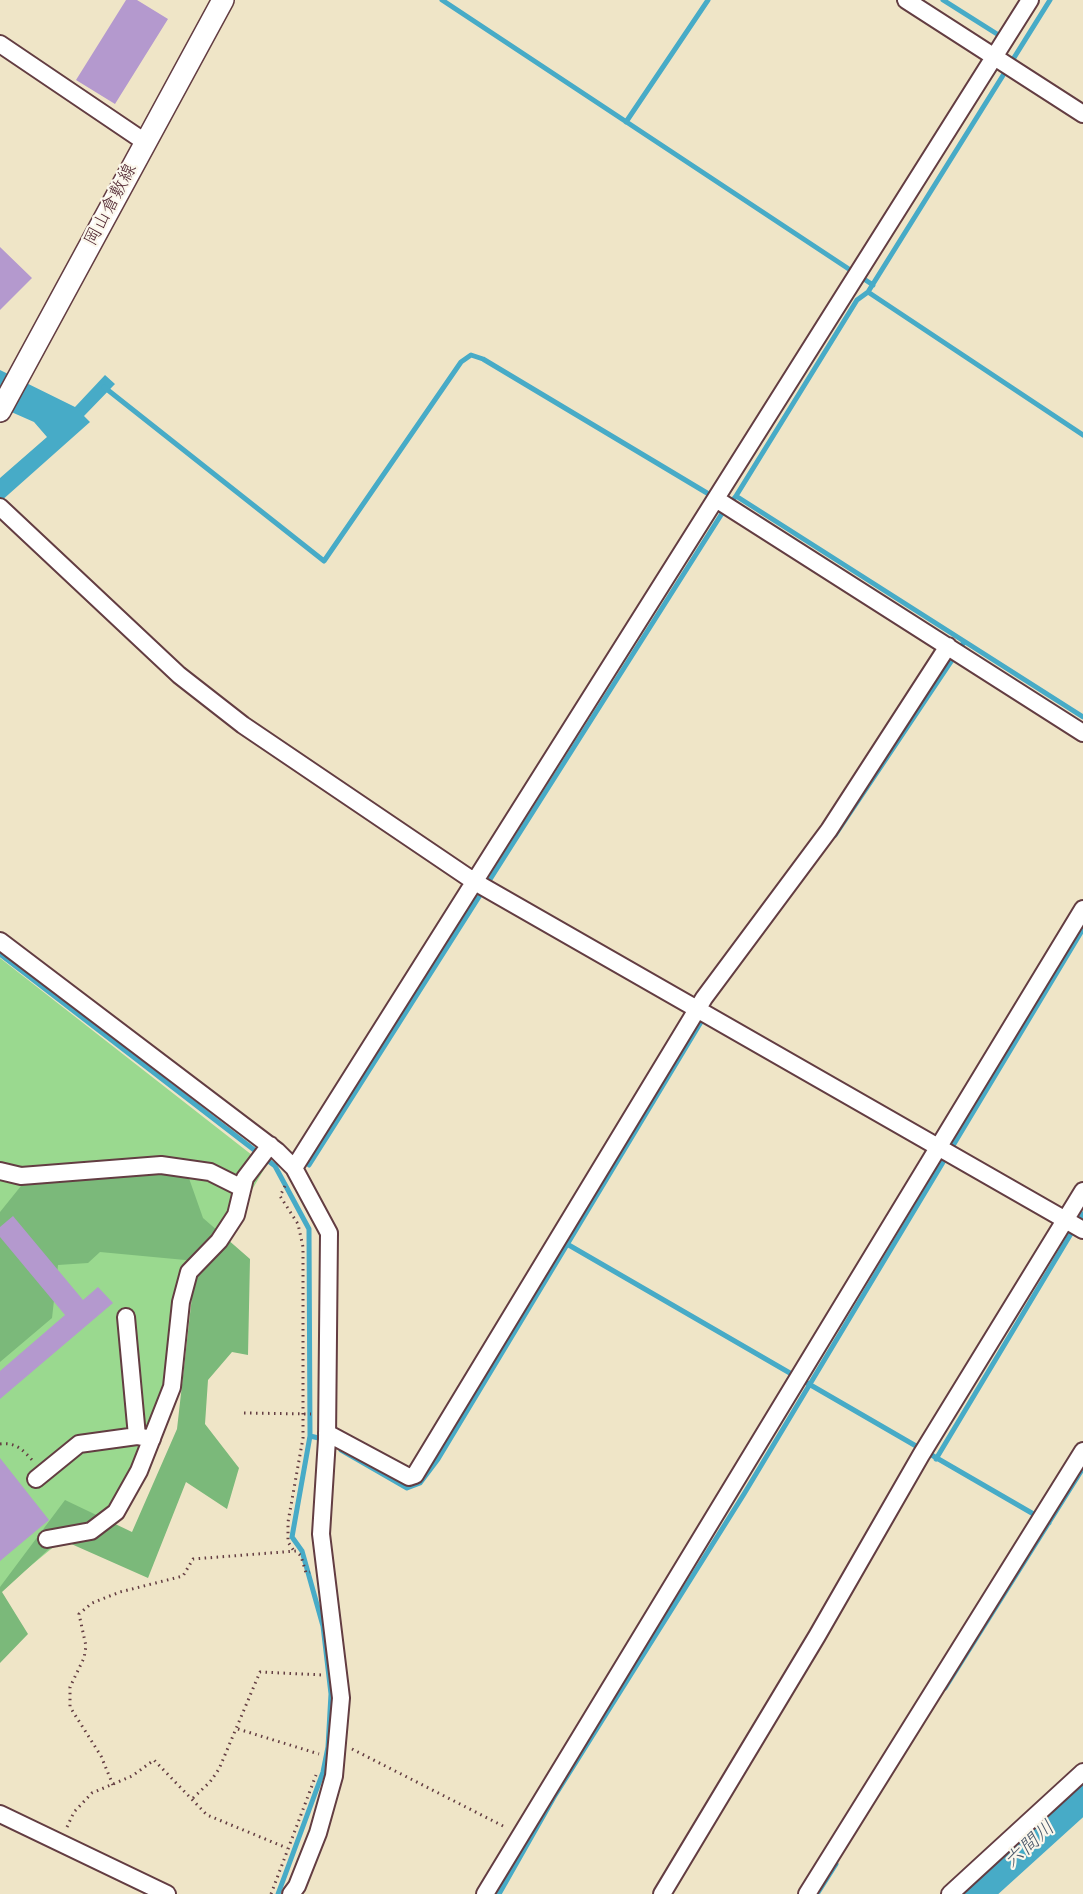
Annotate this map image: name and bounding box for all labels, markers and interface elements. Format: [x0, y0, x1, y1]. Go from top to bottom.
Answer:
street label: 岡山倉敷線 [80, 160, 142, 250]
water label: 六間川 [1000, 1816, 1060, 1874]

